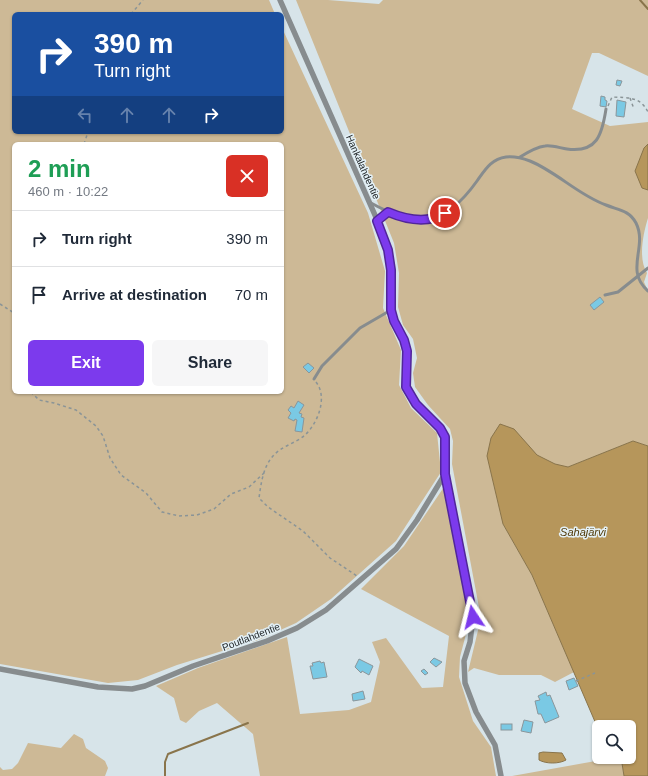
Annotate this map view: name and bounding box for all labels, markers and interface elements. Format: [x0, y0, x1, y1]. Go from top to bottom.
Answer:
icon: right [28, 28, 80, 80]
text: 390 m [94, 28, 173, 59]
text: Turn right [94, 61, 170, 81]
icon: left [74, 104, 96, 126]
icon: ahead [116, 104, 138, 126]
icon: ahead [158, 104, 180, 126]
icon: right [200, 104, 222, 126]
street label: Hankalahdentie [344, 133, 382, 201]
text: 2 min [28, 155, 91, 182]
button: close [226, 155, 268, 197]
text: 460 m · 10:22 [28, 184, 108, 199]
pin [428, 196, 462, 230]
icon: arrive [434, 202, 456, 224]
icon: right [28, 228, 50, 250]
text: Turn right [62, 230, 132, 247]
text: 390 m [226, 230, 268, 247]
icon: arrive [28, 284, 50, 306]
text: Arrive at destination [62, 286, 207, 303]
text: 70 m [235, 286, 268, 303]
button: Exit [28, 340, 144, 386]
button: Share [152, 340, 268, 386]
water label: Sahajärvi [560, 526, 606, 538]
position arrow [452, 596, 494, 638]
street label: Poutlahdentie [220, 621, 282, 653]
map controls [592, 720, 636, 764]
button: search [592, 720, 636, 764]

